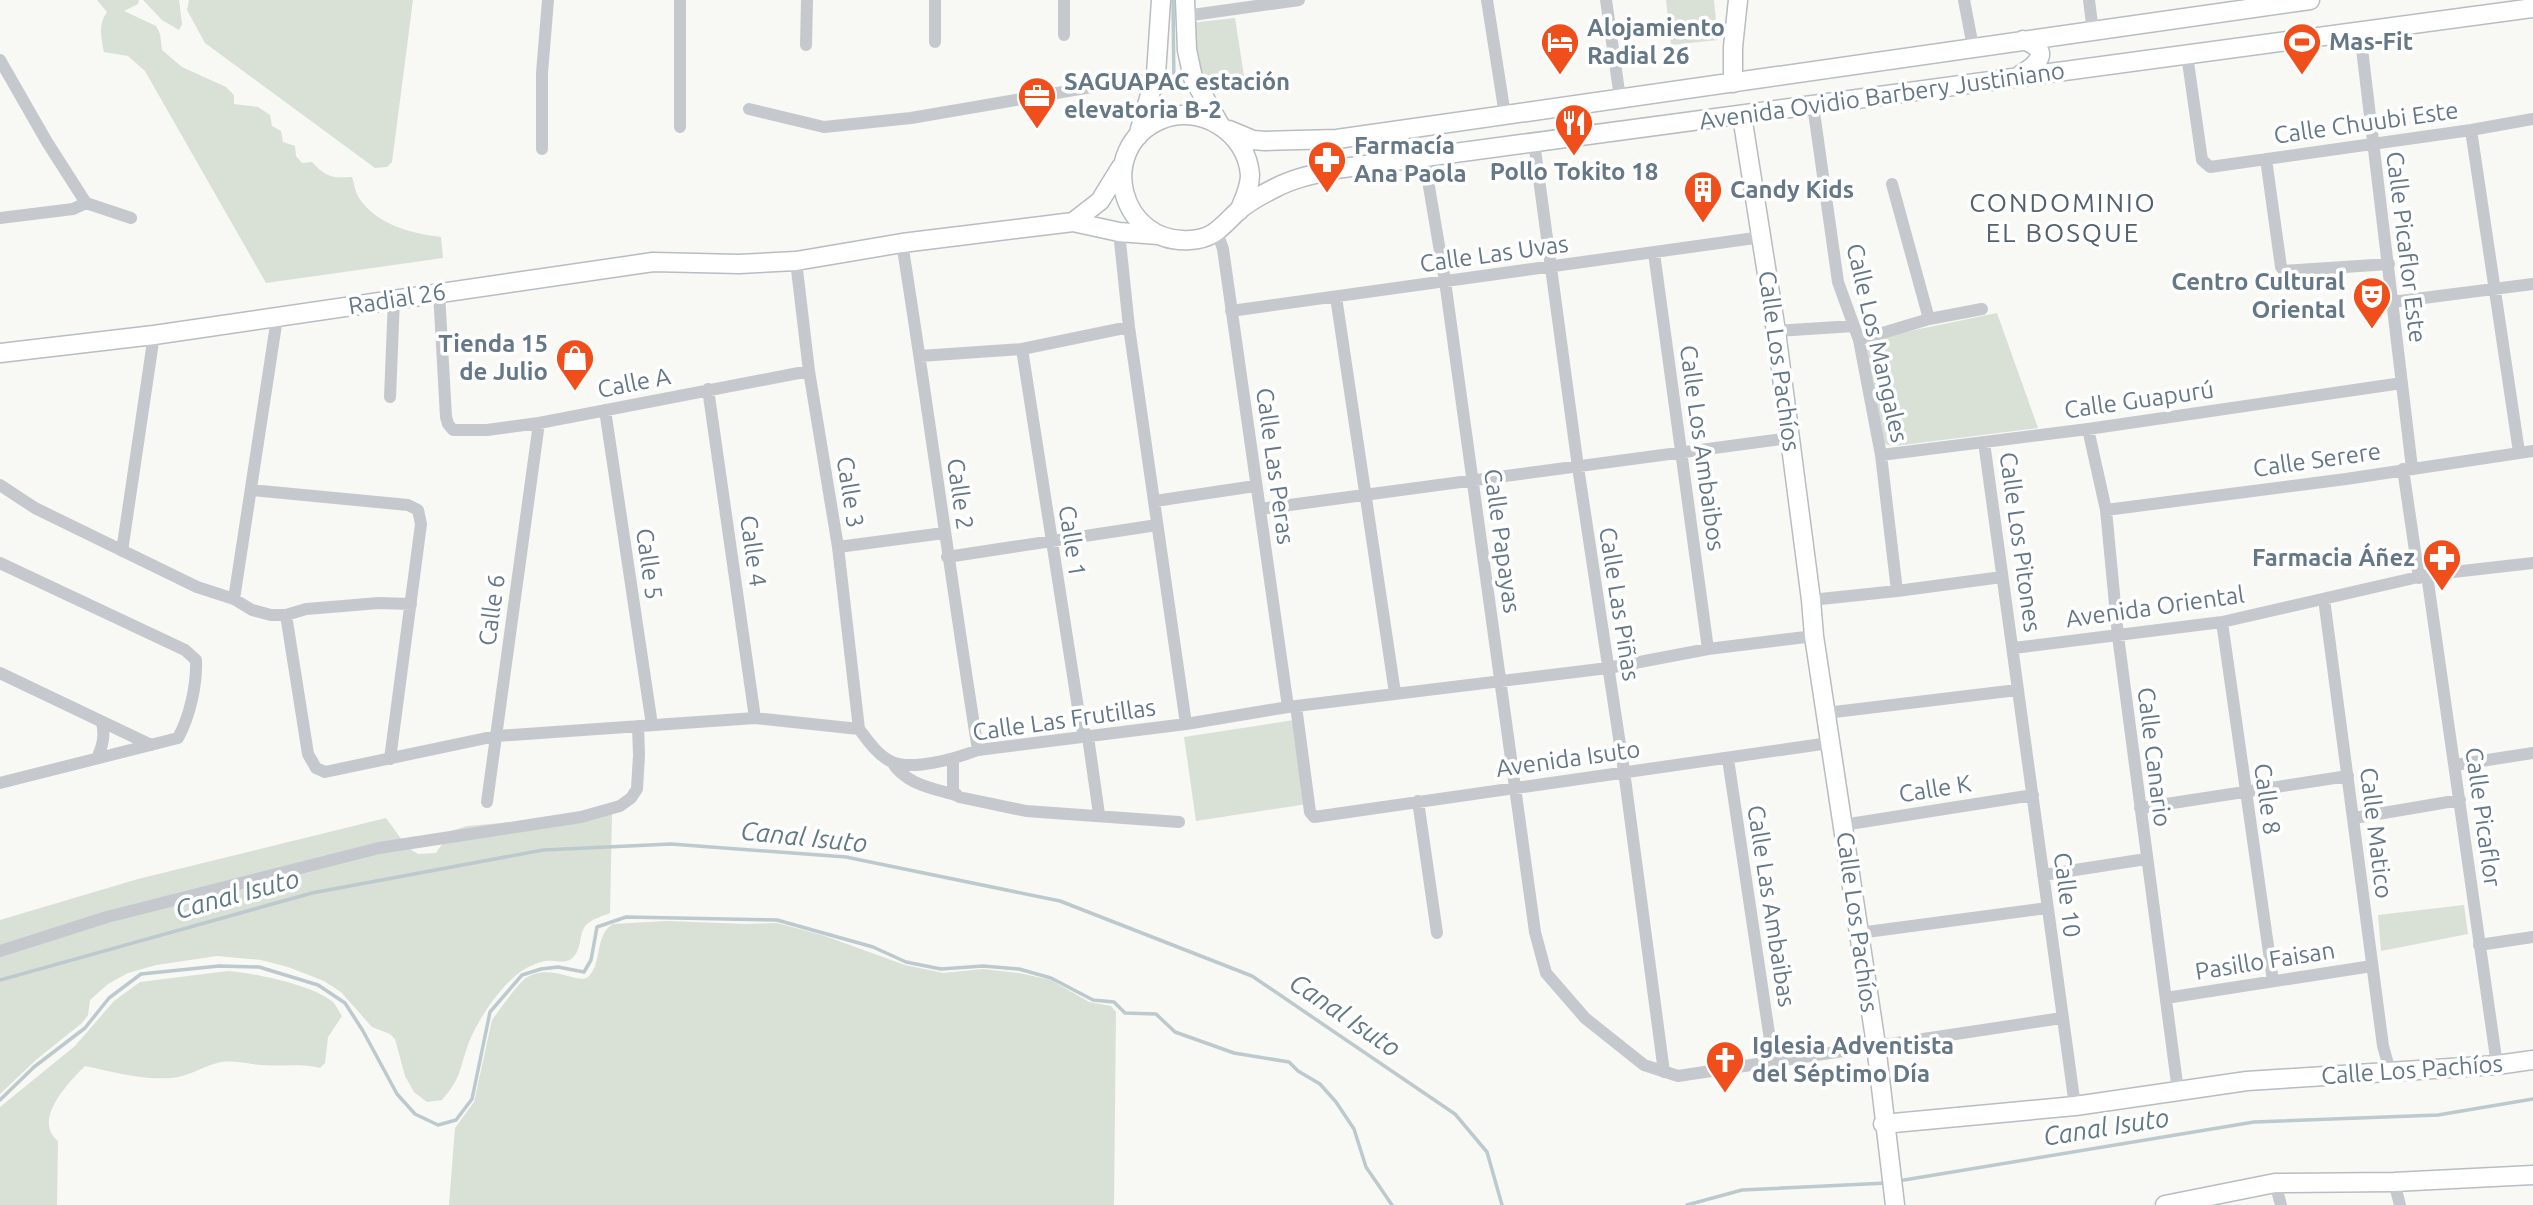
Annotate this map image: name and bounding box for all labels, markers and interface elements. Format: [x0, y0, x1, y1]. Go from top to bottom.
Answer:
place label: Alojamiento Radial 26 [1587, 14, 1725, 69]
hotel icon: Alojamiento Radial 26 [1539, 21, 1581, 76]
sports icon: Mas-Fit [2281, 21, 2323, 76]
place label: Mas-Fit [2329, 28, 2413, 55]
street label: Avenida Ovidio Barbery Justiniano [1698, 56, 2066, 135]
place label: SAGUAPAC estación elevatoria B-2 [1064, 68, 1290, 123]
office icon: SAGUAPAC estación elevatoria B-2 [1016, 75, 1058, 130]
street label: Calle Chuubi Este [2272, 96, 2460, 149]
restaurant icon: Pollo Tokito 18 [1553, 102, 1595, 157]
place label: Farmacía Ana Paola [1354, 132, 1466, 187]
pharmacy icon: Farmacía Ana Paola [1306, 139, 1348, 194]
street label: Calle Picaflor Este [2381, 150, 2432, 344]
place label: Pollo Tokito 18 [1490, 158, 1658, 185]
building icon: Candy Kids [1682, 169, 1724, 224]
place label: Candy Kids [1730, 176, 1854, 203]
district label: CONDOMINIO EL BOSQUE [1969, 188, 2157, 247]
street label: Calle Las Uvas [1418, 230, 1570, 277]
street label: Calle Los Mangales [1841, 241, 1914, 445]
place label: Centro Cultural Oriental [2171, 268, 2345, 323]
street label: Calle Los Pachíos [1753, 269, 1806, 453]
theatre icon: Centro Cultural Oriental [2351, 275, 2393, 330]
street label: Radial 26 [346, 277, 448, 320]
place label: Tienda 15 de Julio [438, 330, 548, 385]
shop icon: Tienda 15 de Julio [554, 337, 596, 392]
street label: Calle Los Ambaibos [1675, 343, 1730, 553]
street label: Calle A [595, 362, 673, 403]
street label: Calle Guapurú [2062, 376, 2216, 423]
street label: Calle Las Peras [1251, 386, 1300, 546]
street label: Calle Serere [2251, 437, 2383, 482]
street label: Calle Los Pitones [1994, 450, 2046, 634]
street label: Calle 3 [832, 454, 869, 530]
street label: Calle 2 [942, 456, 979, 531]
street label: Calle Papayas [1479, 467, 1526, 615]
street label: Calle 1 [1054, 503, 1091, 579]
street label: Calle 4 [735, 513, 772, 588]
street label: Calle Las Piñas [1594, 525, 1645, 683]
street label: Calle 5 [631, 526, 668, 601]
pharmacy icon: Farmacia Áñez [2421, 537, 2463, 592]
place label: Farmacia Áñez [2252, 542, 2415, 571]
street label: Calle 6 [473, 572, 510, 647]
street label: Avenida Oriental [2064, 581, 2246, 632]
street label: Calle Canario [2133, 686, 2176, 828]
street label: Calle Las Frutillas [971, 693, 1157, 746]
street label: Avenida Isuto [1494, 735, 1642, 782]
street label: Calle Picaflor [2460, 745, 2507, 888]
street label: Calle 8 [2249, 761, 2286, 836]
street label: Calle Matico [2355, 766, 2398, 900]
street label: Calle K [1897, 769, 1973, 808]
street label: Calle Las Ambaibas [1742, 803, 1801, 1009]
water label: Canal Isuto [739, 815, 869, 858]
street label: Calle Los Pachíos [1831, 830, 1884, 1014]
street label: Calle 10 [2049, 851, 2086, 939]
water label: Canal Isuto [172, 863, 302, 924]
street label: Pasillo Faisan [2193, 936, 2337, 985]
water label: Canal Isuto [1284, 967, 1406, 1062]
place label: Iglesia Adventista del Séptimo Día [1752, 1032, 1954, 1087]
church icon: Iglesia Adventista del Séptimo Día [1704, 1039, 1746, 1094]
street label: Calle Los Pachíos [2320, 1050, 2504, 1089]
water label: Canal Isuto [2041, 1102, 2171, 1151]

